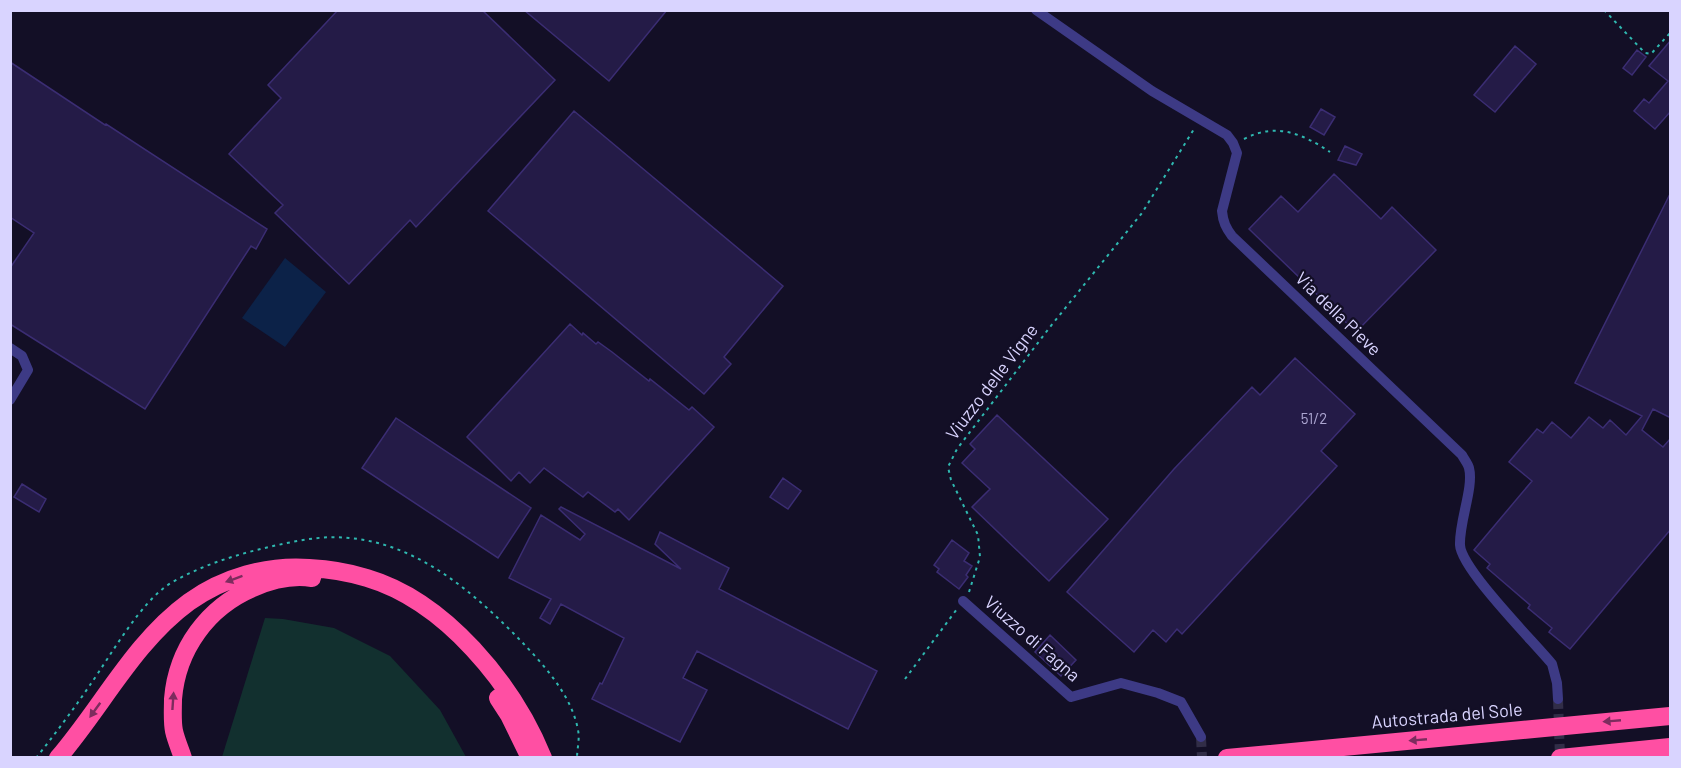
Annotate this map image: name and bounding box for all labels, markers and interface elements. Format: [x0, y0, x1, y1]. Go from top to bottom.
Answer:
street label: Via della Pieve [1291, 267, 1386, 360]
street label: Viuzzo delle Vigne [941, 319, 1042, 444]
house number: 51/2 [1301, 409, 1327, 427]
one-way arrow [225, 574, 243, 584]
street label: Viuzzo di Fagna [980, 591, 1085, 686]
one-way arrow [168, 691, 178, 710]
street label: Autostrada del Sole [1371, 697, 1523, 733]
one-way arrow [90, 703, 102, 718]
one-way arrow [1603, 716, 1622, 726]
one-way arrow [1409, 735, 1428, 745]

